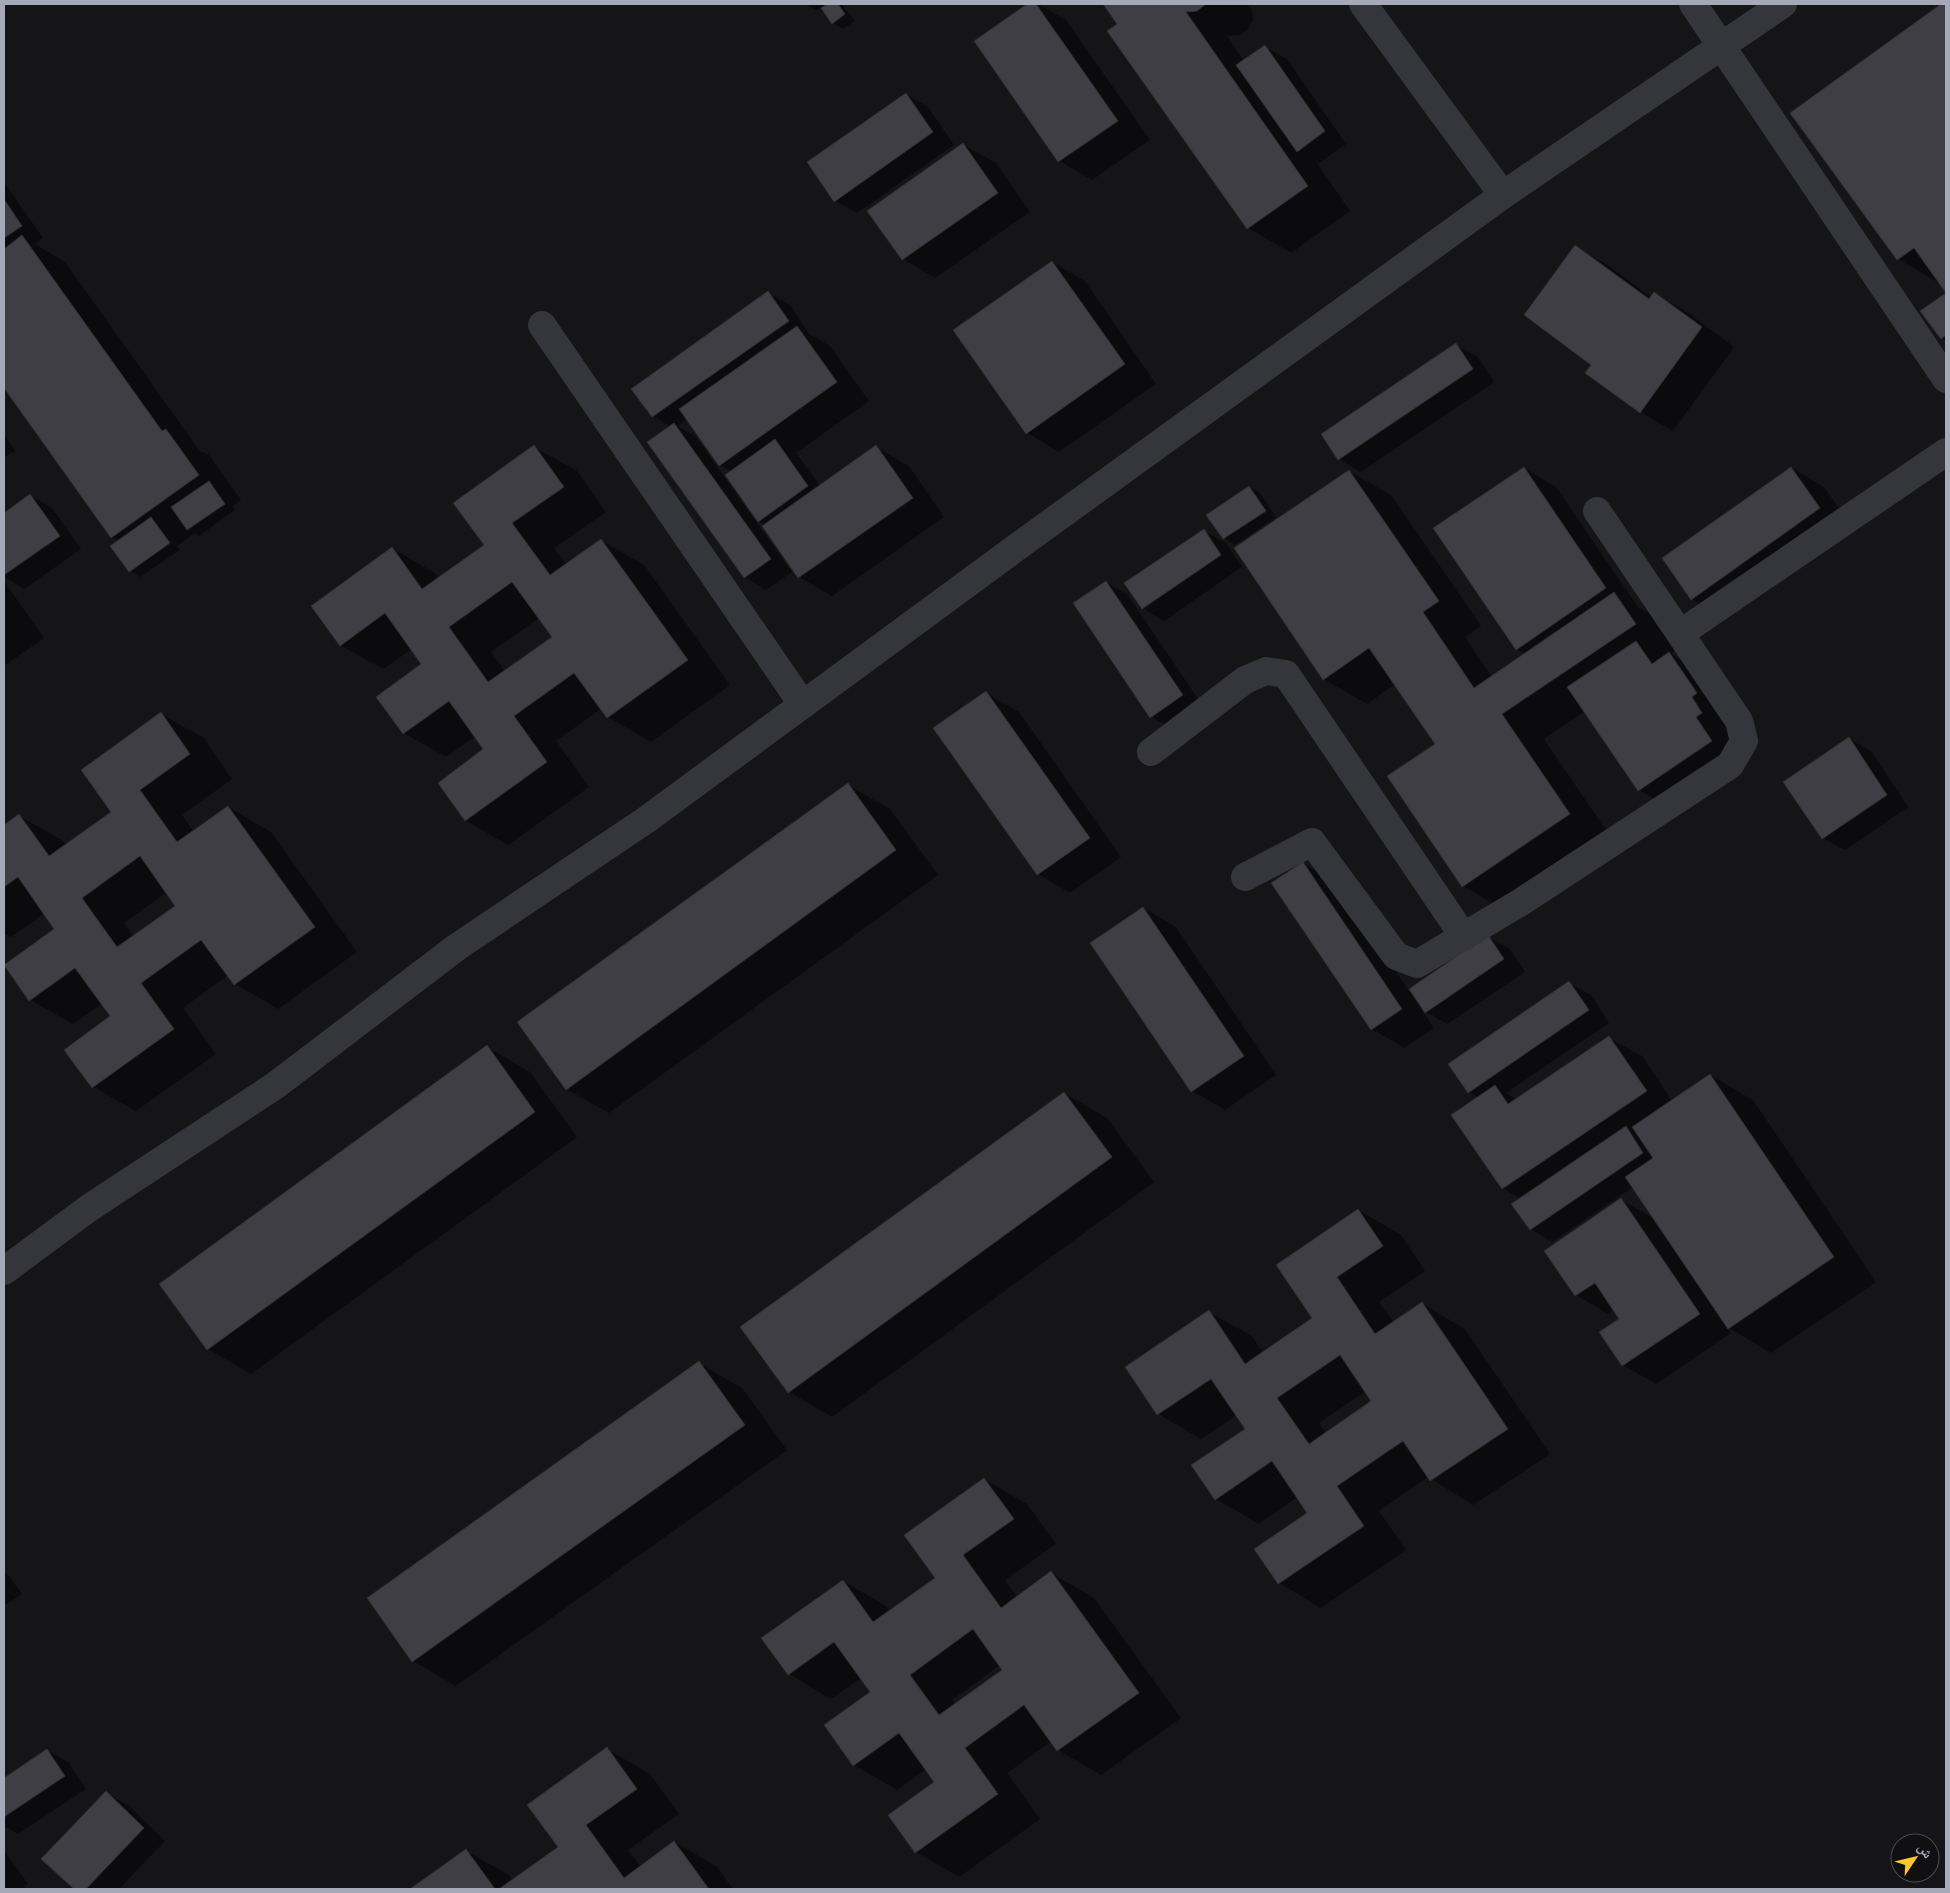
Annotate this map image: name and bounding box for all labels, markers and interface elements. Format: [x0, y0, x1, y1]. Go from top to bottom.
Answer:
north arrow [1890, 1833, 1940, 1883]
text: ش [1914, 1839, 1937, 1862]

